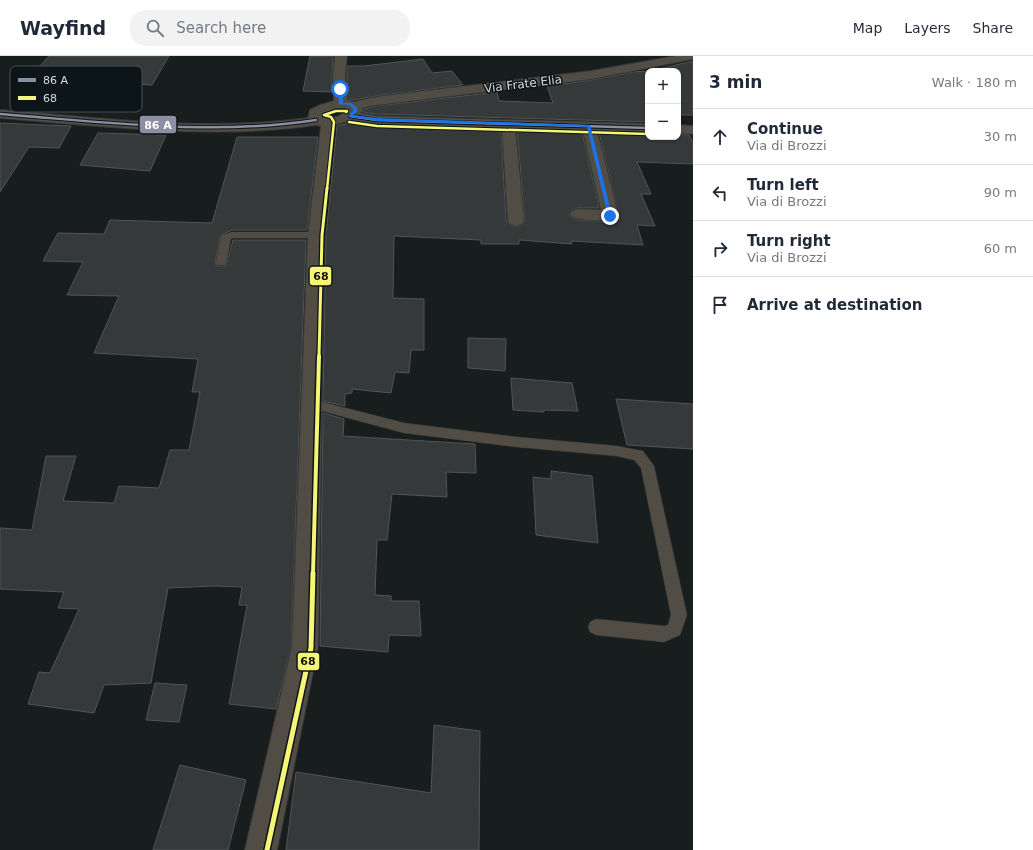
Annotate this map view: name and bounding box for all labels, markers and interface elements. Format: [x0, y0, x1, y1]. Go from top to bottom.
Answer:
search box [130, 10, 410, 46]
text: Wayfind [20, 17, 106, 39]
icon: search [144, 17, 166, 39]
text: Search here [176, 19, 266, 37]
text: Map [853, 20, 882, 36]
text: Layers [904, 20, 951, 36]
text: Share [973, 20, 1013, 36]
legend [10, 66, 142, 112]
map controls [645, 68, 681, 140]
button: + [645, 68, 681, 104]
street label: Via Frate Elia [483, 72, 563, 96]
text: 3 min [709, 72, 762, 92]
text: 86 A [43, 74, 68, 87]
text: Walk · 180 m [932, 75, 1017, 90]
route start [331, 80, 349, 98]
text: 68 [43, 92, 57, 105]
button: − [645, 104, 681, 140]
line badge: 86 A [139, 115, 177, 134]
text: 86 A [144, 119, 172, 132]
text: Continue [747, 120, 823, 138]
icon: ahead [709, 126, 731, 148]
text: 30 m [984, 129, 1017, 144]
text: Via di Brozzi [747, 138, 827, 153]
text: Turn left [747, 176, 819, 194]
icon: left [709, 182, 731, 204]
text: 90 m [984, 185, 1017, 200]
text: Via di Brozzi [747, 194, 827, 209]
route end [601, 207, 619, 225]
text: Turn right [747, 232, 831, 250]
icon: right [709, 238, 731, 260]
text: 60 m [984, 241, 1017, 256]
text: Via di Brozzi [747, 250, 827, 265]
line badge: 68 [309, 266, 332, 286]
text: 68 [313, 270, 329, 283]
icon: arrive [709, 294, 731, 316]
text: Arrive at destination [747, 296, 922, 314]
line badge: 68 [297, 652, 320, 671]
text: 68 [300, 655, 316, 668]

